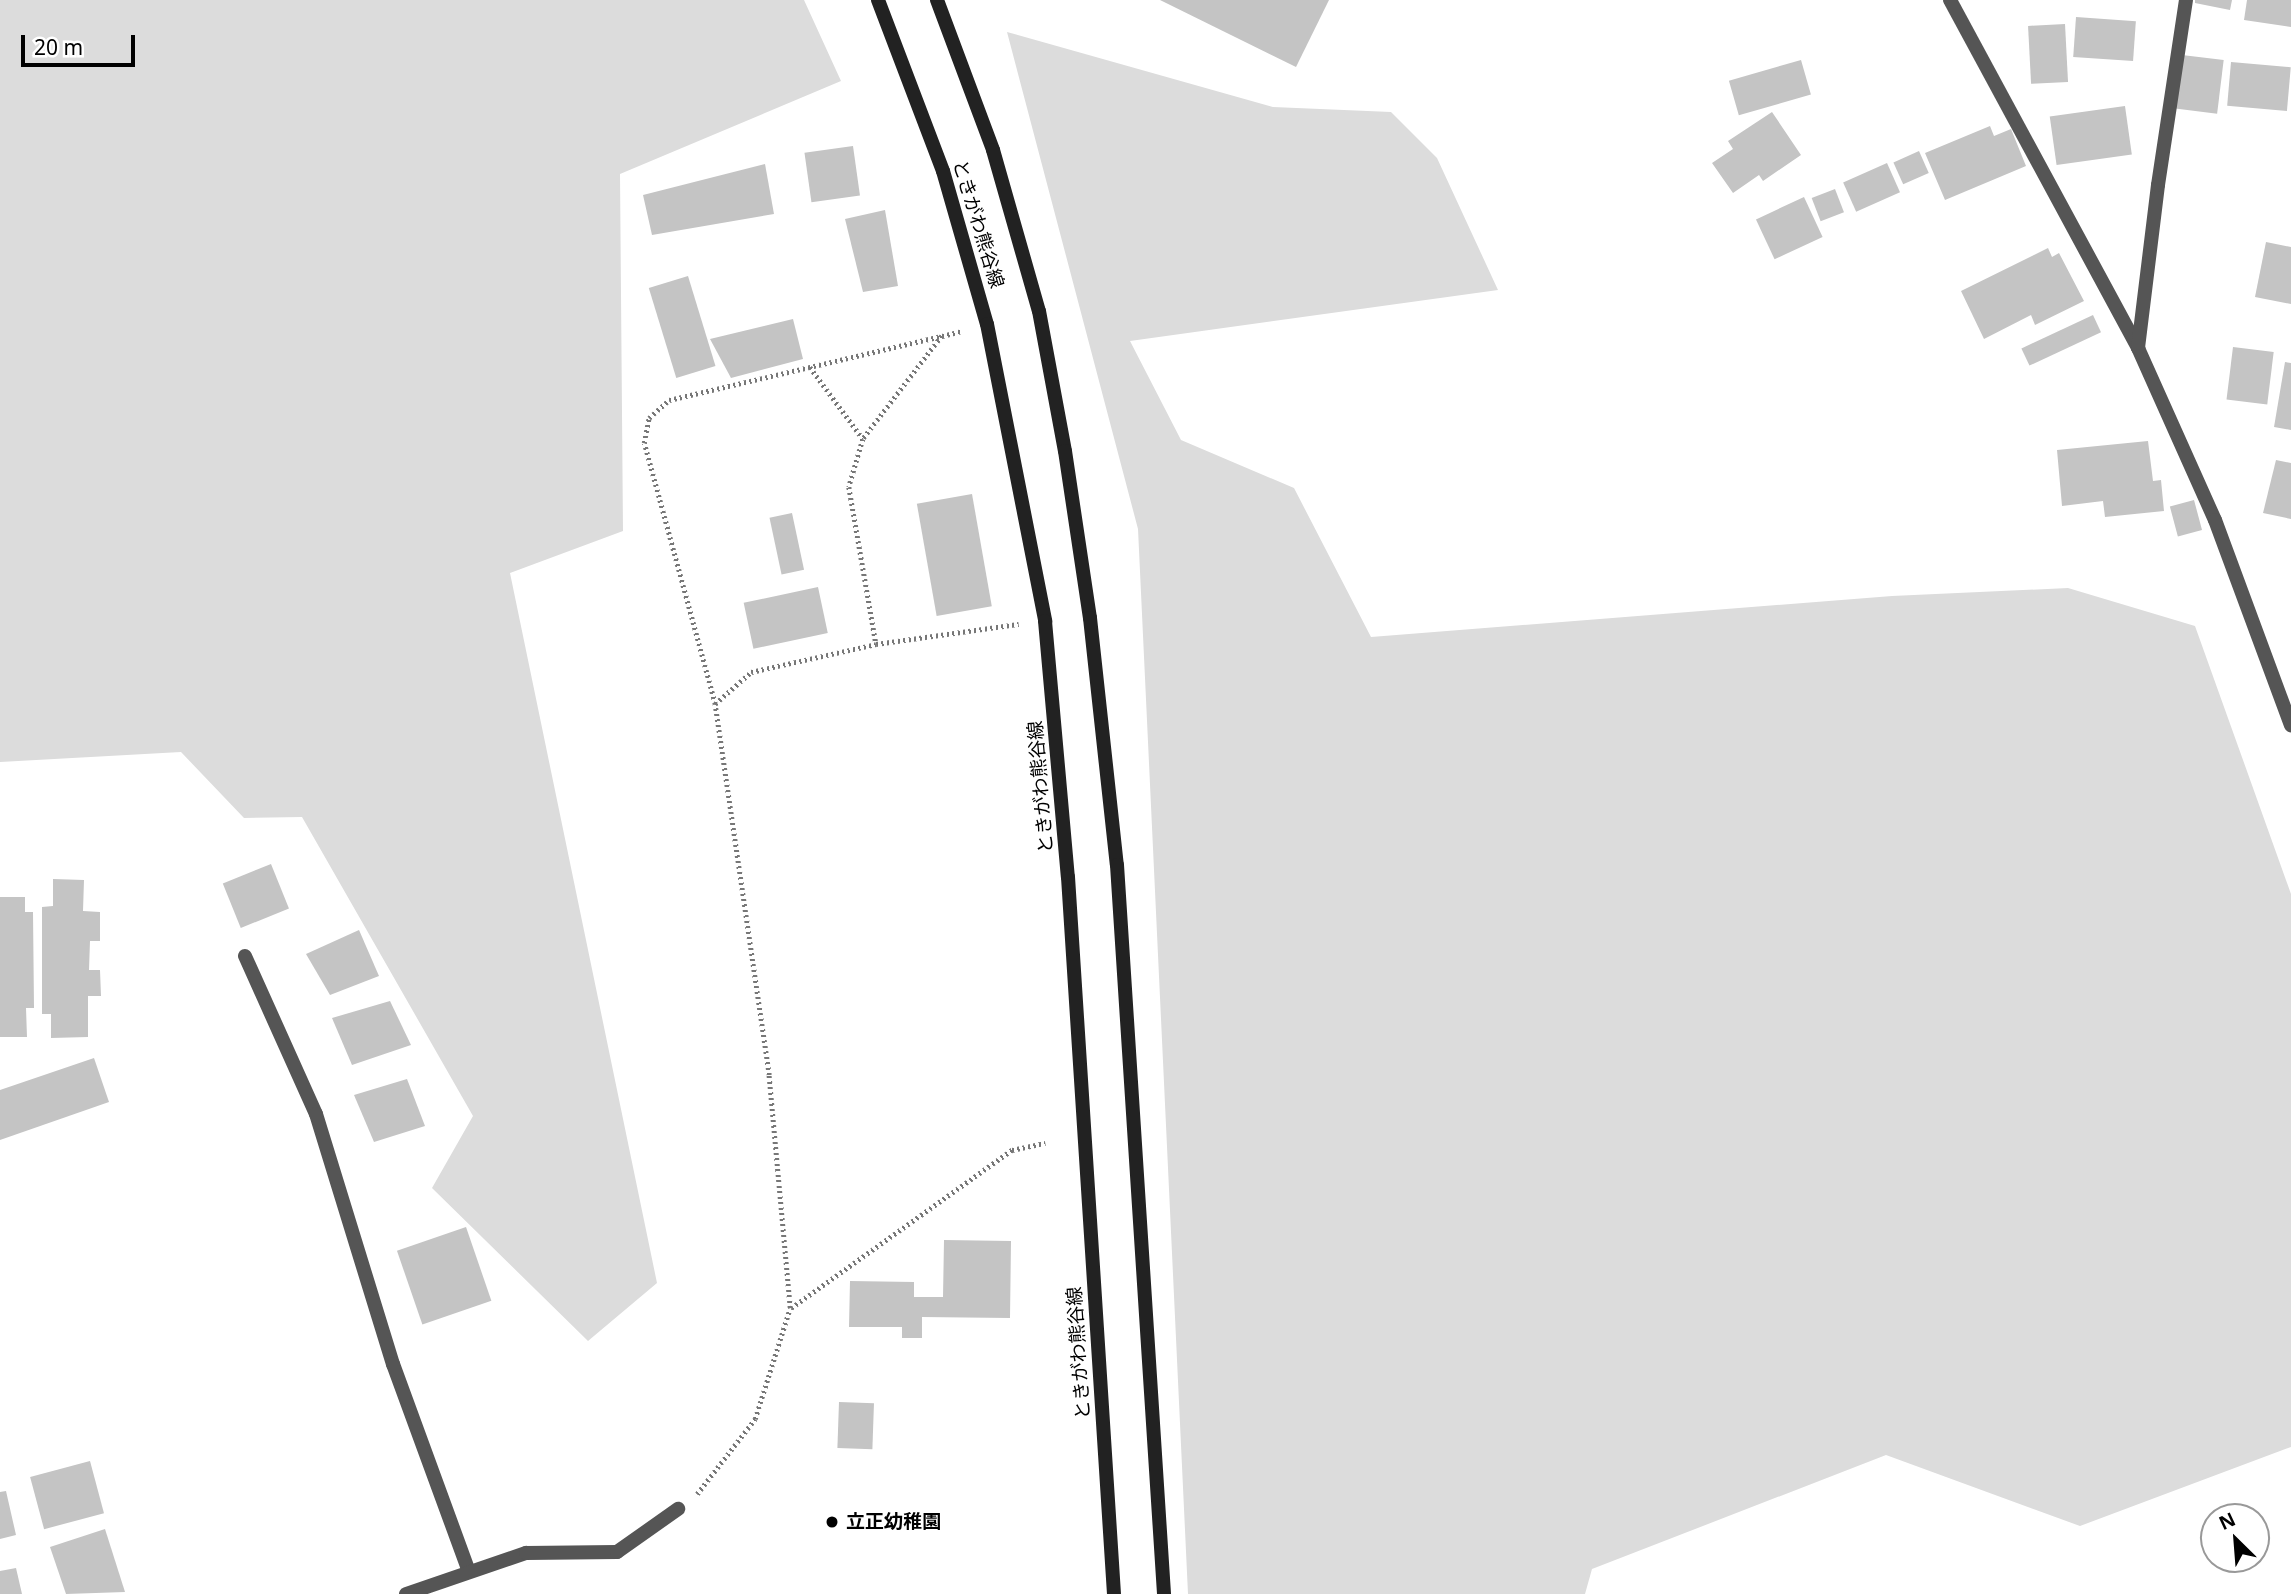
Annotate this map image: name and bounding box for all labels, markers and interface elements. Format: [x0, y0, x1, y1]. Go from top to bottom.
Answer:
scale bar [24, 21, 138, 65]
text: 20 m [34, 33, 83, 61]
street label: ときがわ熊谷線 [948, 157, 1008, 291]
street label: ときがわ熊谷線 [1024, 720, 1058, 854]
street label: ときがわ熊谷線 [1063, 1286, 1095, 1420]
north arrow [2200, 1503, 2270, 1573]
text: N [2214, 1506, 2239, 1536]
place label: 立正幼稚園 [846, 1511, 941, 1533]
marker: 立正幼稚園 [824, 1514, 840, 1530]

